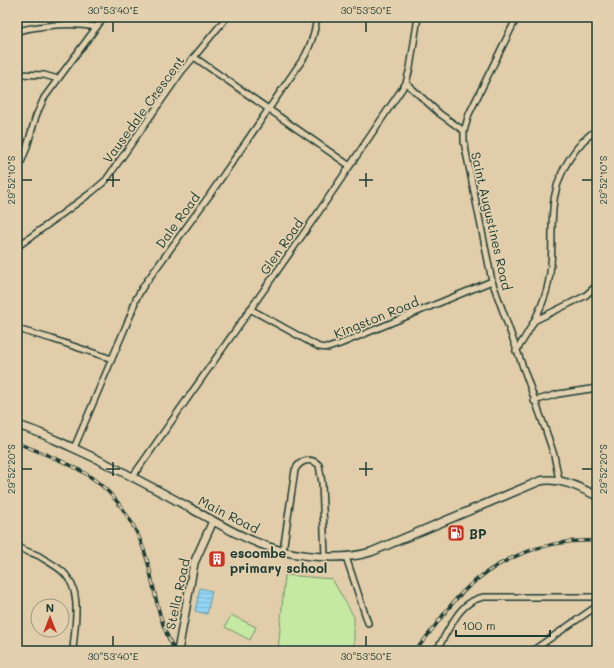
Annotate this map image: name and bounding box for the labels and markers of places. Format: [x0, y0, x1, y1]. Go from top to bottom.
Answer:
fuel station icon: BP [446, 523, 466, 543]
place label: BP [469, 525, 487, 542]
place label: escombe primary school [230, 544, 327, 577]
building icon: escombe primary school [207, 549, 227, 569]

